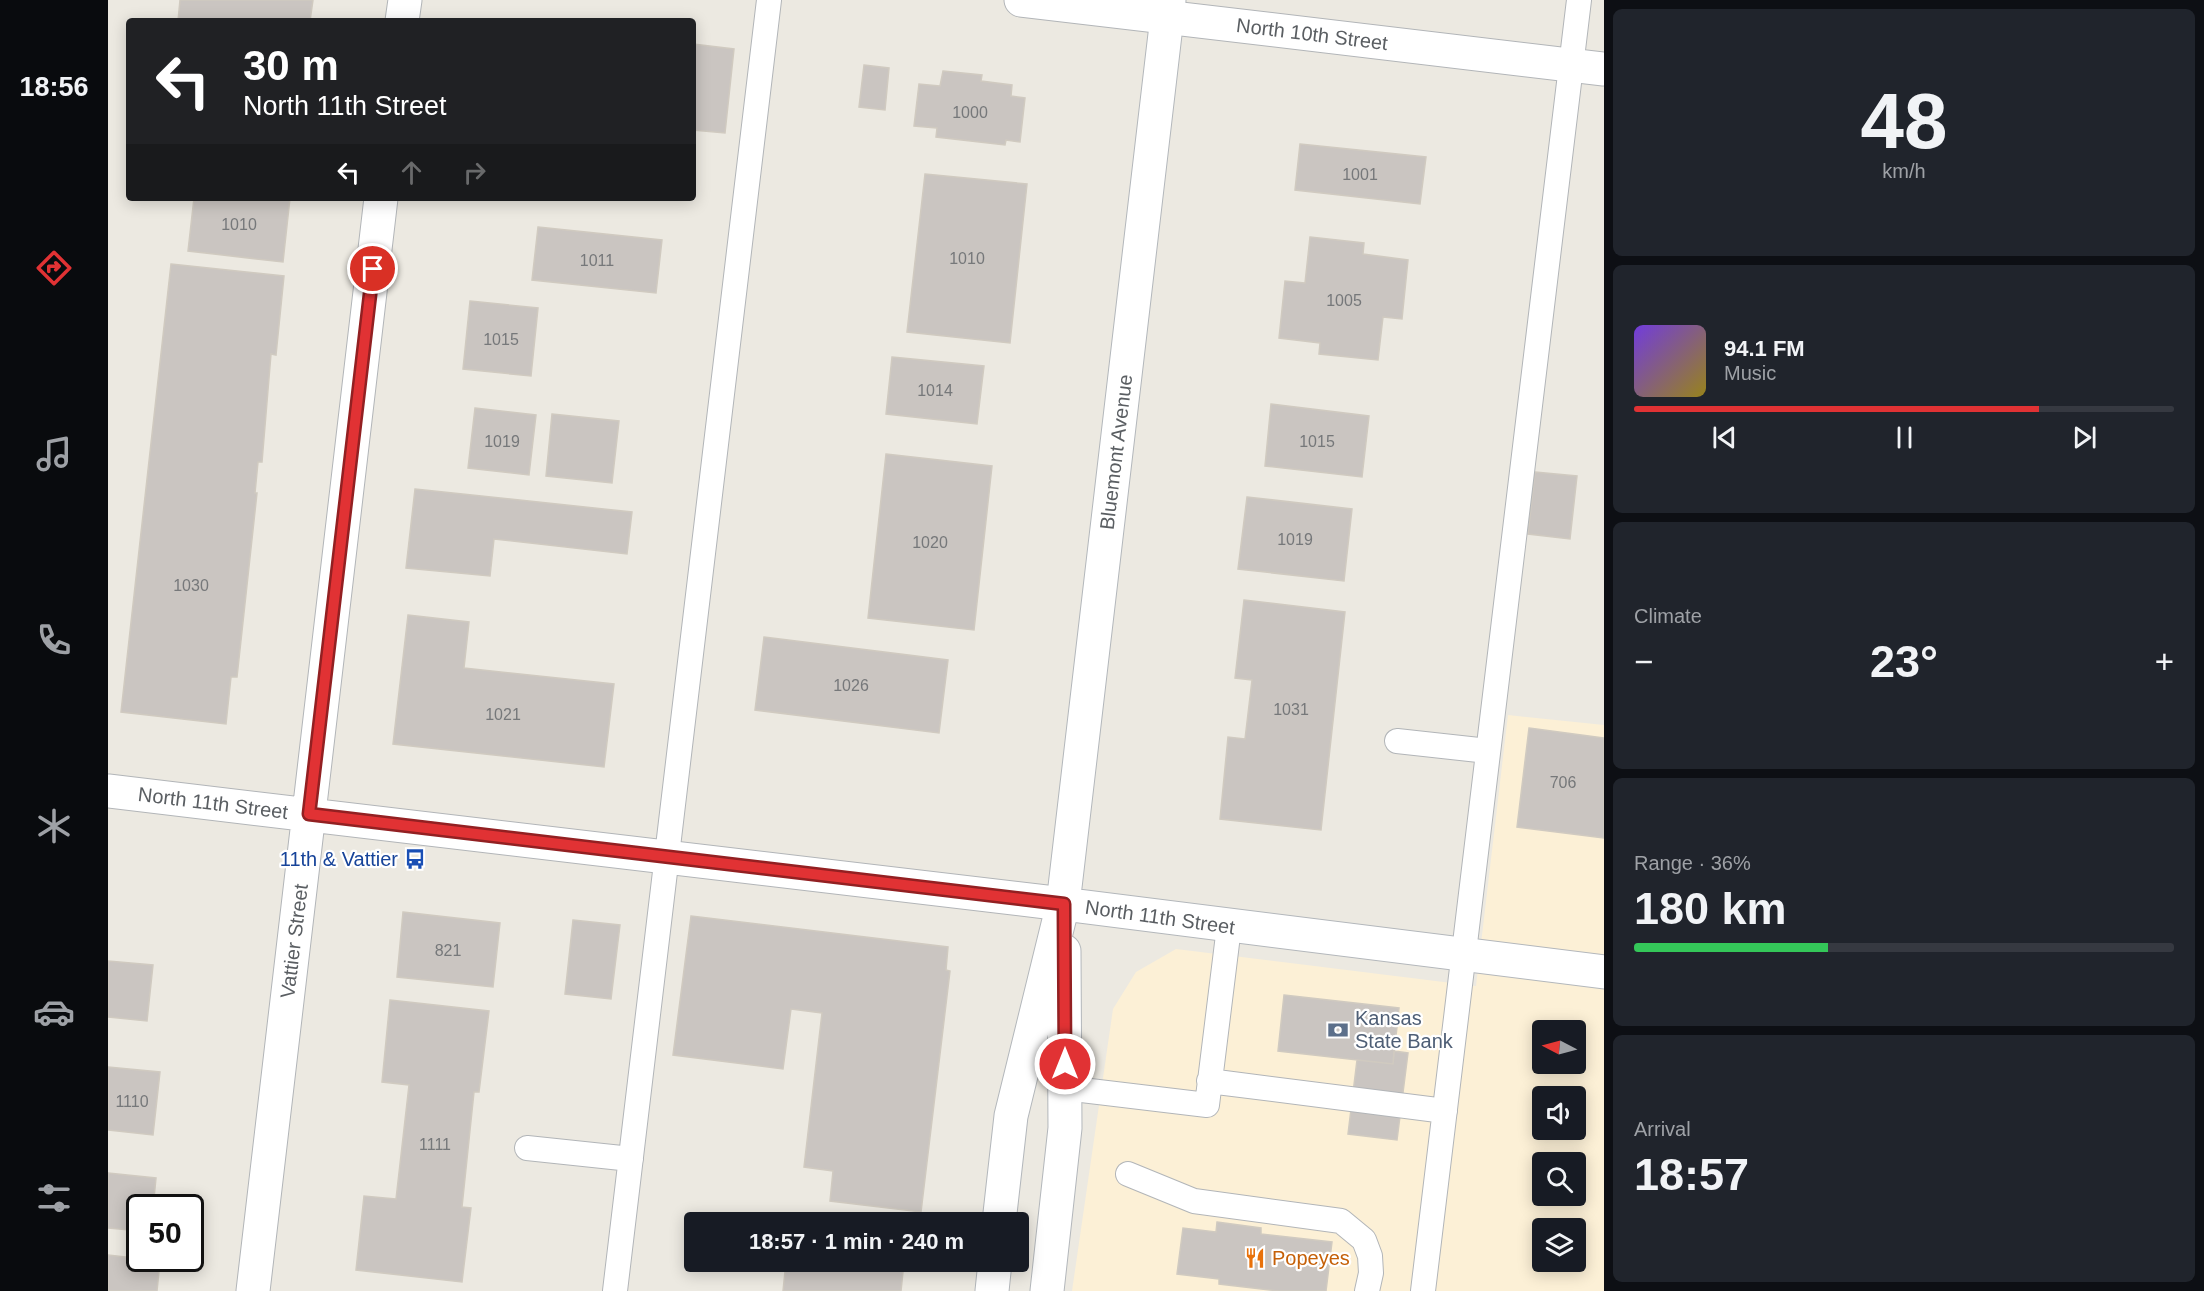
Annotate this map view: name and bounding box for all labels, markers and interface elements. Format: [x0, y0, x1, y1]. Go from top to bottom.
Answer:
street label: North 10th Street [1235, 14, 1389, 54]
icon: left [144, 42, 222, 120]
text: 30 m [243, 42, 339, 89]
text: 18:56 [19, 72, 89, 102]
text: 48 [1861, 77, 1947, 165]
text: North 11th Street [243, 91, 447, 121]
house number: 1000 [952, 104, 988, 121]
icon: left [332, 156, 365, 189]
icon: ahead [395, 156, 428, 189]
icon: right [458, 156, 491, 189]
text: km/h [1882, 160, 1926, 182]
house number: 1001 [1342, 166, 1378, 183]
house number: 1010 [221, 216, 257, 233]
pin [347, 243, 398, 294]
icon: directions [33, 247, 75, 289]
house number: 1010 [949, 250, 985, 267]
icon: arrive [356, 252, 389, 285]
house number: 1011 [580, 252, 614, 269]
house number: 1005 [1326, 292, 1362, 309]
house number: 1015 [483, 331, 519, 348]
text: 94.1 FM [1724, 336, 1805, 361]
text: Music [1724, 362, 1776, 384]
street label: Bluemont Avenue [1096, 373, 1136, 531]
house number: 1014 [917, 382, 953, 399]
icon: previous [1708, 421, 1741, 454]
icon: pause [1888, 421, 1921, 454]
icon: next [2068, 421, 2101, 454]
icon: music [33, 433, 75, 475]
house number: 1019 [484, 433, 520, 450]
house number: 1015 [1299, 433, 1335, 450]
house number: 1019 [1277, 531, 1313, 548]
house number: 1020 [912, 534, 948, 551]
house number: 1030 [173, 577, 209, 594]
text: Climate [1634, 605, 1702, 627]
icon: phone [33, 619, 75, 661]
text: 23° [1870, 636, 1938, 687]
text: − [1634, 643, 1653, 680]
text: + [2155, 643, 2174, 680]
house number: 1026 [833, 677, 869, 694]
house number: 1031 [1273, 701, 1309, 718]
house number: 1021 [485, 706, 521, 723]
house number: 706 [1550, 774, 1576, 791]
street label: North 11th Street [137, 783, 290, 823]
icon: climate [33, 805, 75, 847]
bus stop icon: 11th & Vattier [403, 847, 427, 871]
place label: 11th & Vattier [280, 848, 398, 870]
text: Range · 36% [1634, 852, 1751, 874]
street label: Vattier Street [276, 882, 312, 1000]
text: 180 km [1634, 883, 1787, 934]
street label: North 11th Street [1084, 896, 1237, 938]
house number: 821 [435, 942, 461, 959]
icon: car [33, 991, 75, 1033]
place label: Kansas State Bank [1355, 1007, 1454, 1052]
bank icon: Kansas State Bank [1326, 1018, 1350, 1042]
north arrow [1532, 1020, 1586, 1074]
map controls [1532, 1020, 1586, 1272]
position arrow [1033, 1032, 1097, 1096]
button: sound [1532, 1086, 1586, 1140]
house number: 1110 [115, 1093, 149, 1110]
text: Arrival [1634, 1118, 1691, 1140]
house number: 1111 [419, 1136, 451, 1153]
text: 18:57 [1634, 1149, 1749, 1200]
button: search [1532, 1152, 1586, 1206]
icon: filters [33, 1177, 75, 1219]
speed limit sign: 50 [126, 1194, 204, 1272]
button: layers [1532, 1218, 1586, 1272]
text: 18:57 · 1 min · 240 m [749, 1229, 964, 1254]
restaurant icon: Popeyes [1243, 1246, 1267, 1270]
place label: Popeyes [1272, 1247, 1350, 1269]

